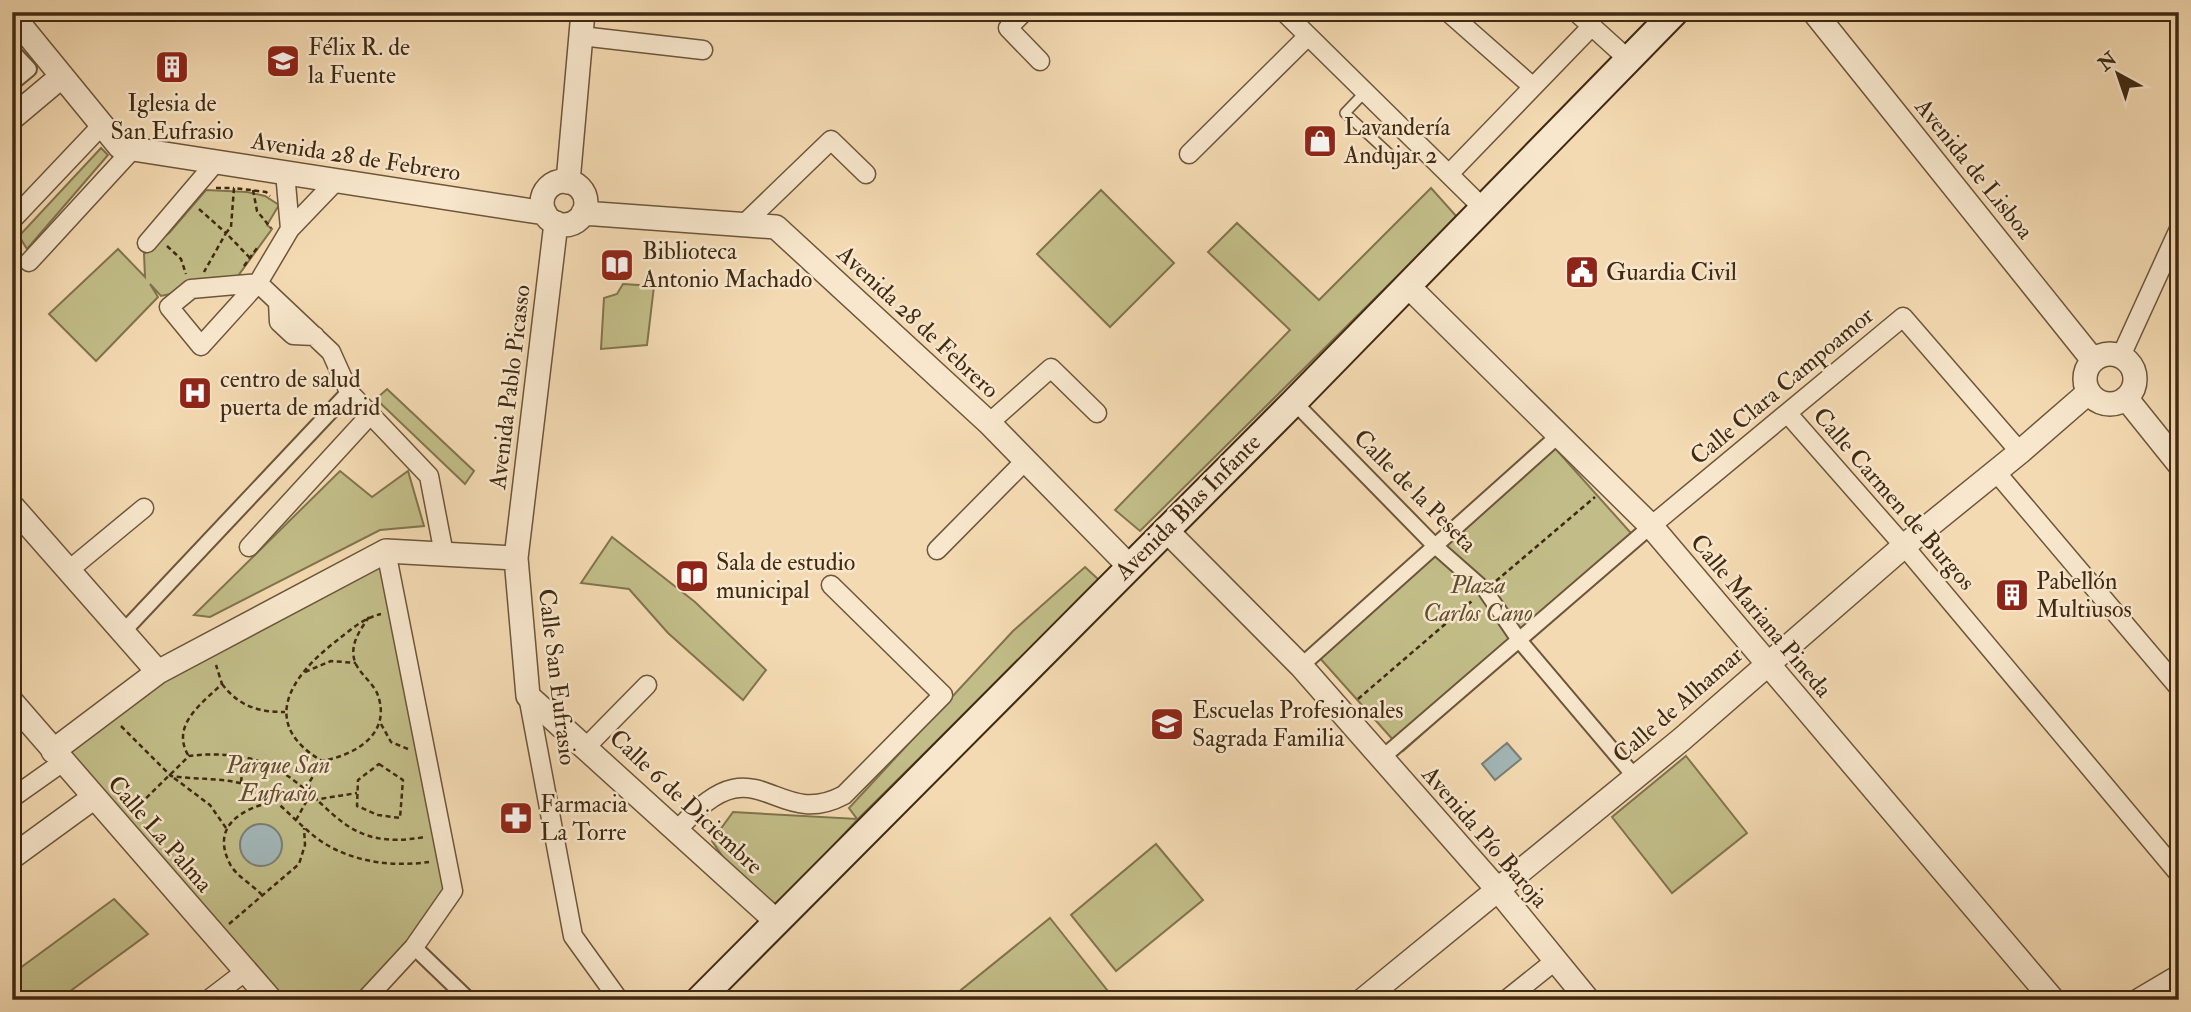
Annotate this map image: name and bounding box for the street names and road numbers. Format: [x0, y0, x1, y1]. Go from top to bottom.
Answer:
street label: Avenida de Lisboa [1907, 92, 2041, 247]
street label: Avenida 28 de Febrero [248, 125, 463, 189]
street label: Avenida 28 de Febrero [830, 238, 1006, 405]
street label: Avenida Pablo Picasso [482, 283, 538, 492]
street label: Calle Clara Campoamor [1684, 300, 1880, 472]
street label: Calle Carmen de Burgos [1806, 401, 1982, 597]
street label: Calle de la Peseta [1347, 423, 1484, 560]
street label: Avenida Blas Infante [1107, 427, 1268, 588]
street label: Calle Mariana Pineda [1683, 528, 1839, 705]
street label: Calle San Eufrasio [531, 587, 583, 767]
street label: Calle de Alhamar [1606, 640, 1750, 770]
street label: Calle 6 de Diciembre [602, 723, 770, 881]
street label: Avenida Pío Baroja [1414, 759, 1556, 915]
street label: Calle La Palma [101, 769, 220, 900]

